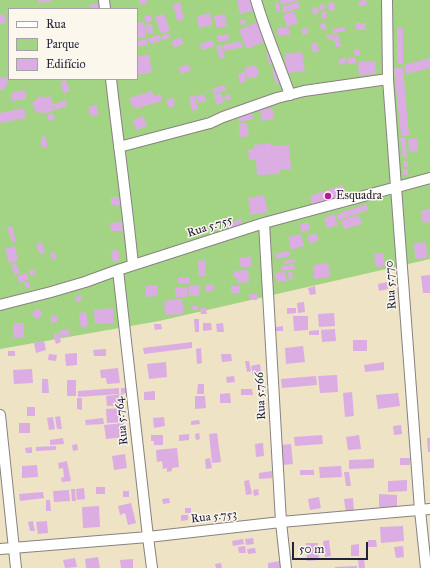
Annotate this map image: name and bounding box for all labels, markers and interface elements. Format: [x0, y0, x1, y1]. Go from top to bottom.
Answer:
legend [8, 8, 138, 80]
text: Rua [46, 17, 66, 31]
text: Parque [46, 37, 79, 51]
text: Edifício [46, 57, 86, 71]
place label: Esquadra [336, 189, 382, 203]
marker: Esquadra [323, 191, 333, 201]
street label: Rua 5.755 [185, 213, 235, 241]
street label: Rua 5.770 [382, 260, 400, 310]
street label: Rua 5.766 [253, 372, 269, 420]
street label: Rua 5.764 [112, 396, 132, 446]
street label: Rua 5.753 [190, 507, 238, 527]
scale bar [294, 534, 370, 560]
text: 50 m [299, 542, 324, 556]

